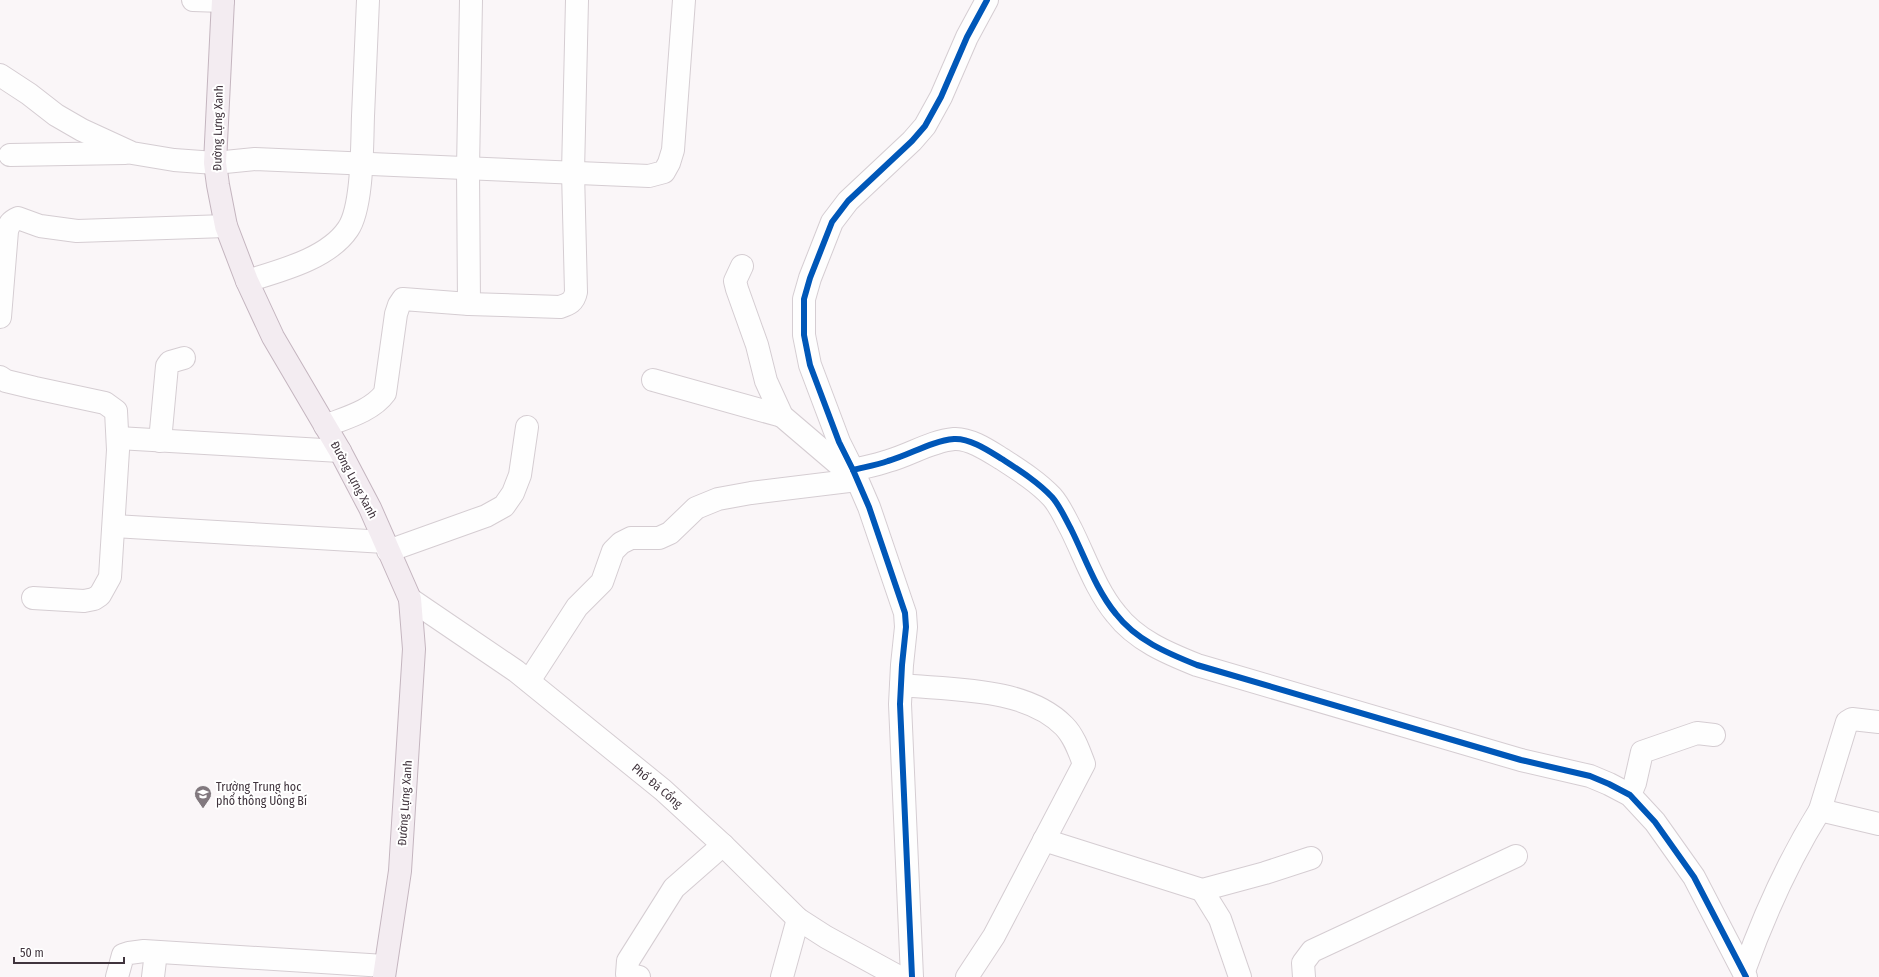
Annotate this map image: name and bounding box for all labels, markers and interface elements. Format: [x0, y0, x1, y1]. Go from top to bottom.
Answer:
street label: Đường Lựng Xanh [210, 85, 226, 171]
street label: Đường Lựng Xanh [328, 439, 380, 521]
street label: Phố Đá Cổng [629, 759, 687, 811]
street label: Đường Lựng Xanh [395, 760, 415, 846]
place label: Trường Trung học phổ thông Uông Bí [216, 780, 307, 808]
school or university icon: Trường Trung học phổ thông Uông Bí [193, 784, 213, 809]
scale bar [14, 939, 124, 965]
text: 50 m [20, 946, 44, 960]

